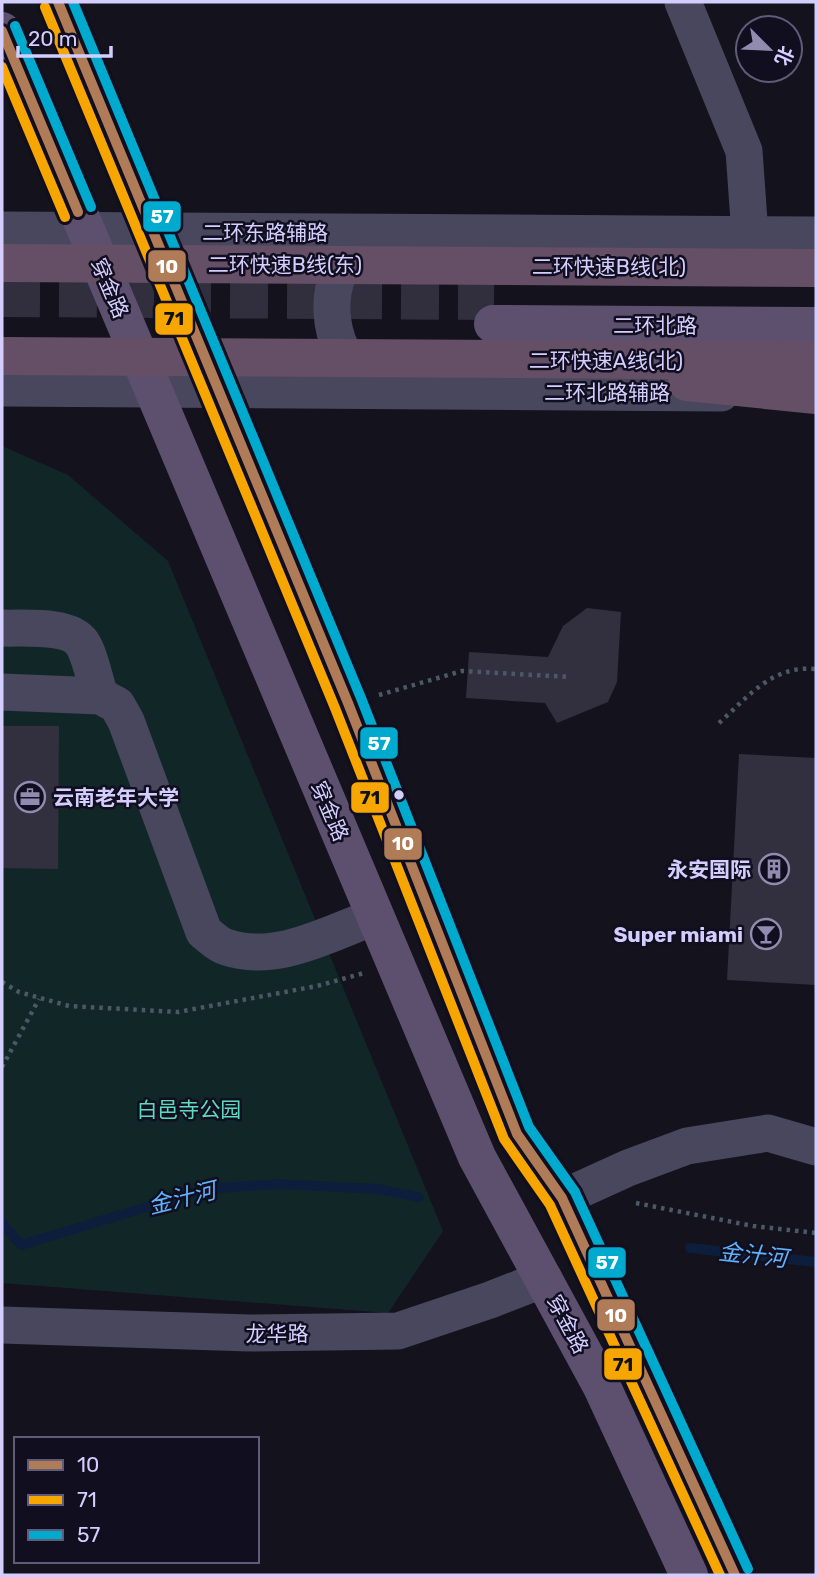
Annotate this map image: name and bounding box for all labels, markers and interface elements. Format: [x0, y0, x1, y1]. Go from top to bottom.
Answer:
scale bar [18, 14, 110, 58]
north arrow [734, 14, 804, 84]
text: 20 m [28, 26, 77, 51]
text: 北 [770, 42, 798, 69]
line badge: 57 [142, 200, 182, 233]
text: 57 [150, 205, 174, 228]
street label: 二环东路辅路 [202, 220, 328, 245]
line badge: 10 [147, 249, 187, 283]
street label: 二环快速B线(东) [208, 252, 362, 277]
street label: 穿金路 [86, 254, 134, 322]
street label: 二环快速B线(北) [532, 254, 686, 279]
text: 10 [156, 255, 178, 278]
line badge: 71 [154, 302, 194, 336]
text: 71 [164, 307, 184, 330]
street label: 二环北路 [613, 313, 697, 338]
street label: 二环快速A线(北) [529, 348, 683, 373]
street label: 二环北路辅路 [544, 380, 670, 405]
line badge: 57 [359, 726, 399, 760]
text: 57 [367, 732, 391, 755]
street label: 穿金路 [306, 777, 354, 845]
office icon: 云南老年大学 [13, 780, 47, 814]
line badge: 71 [350, 781, 390, 814]
place label: 云南老年大学 [53, 785, 179, 810]
text: 71 [360, 786, 380, 809]
unlabelled marker [392, 788, 406, 802]
line badge: 10 [383, 827, 423, 861]
text: 10 [392, 832, 414, 855]
building icon: 永安国际 [757, 852, 791, 886]
place label: 永安国际 [667, 857, 751, 882]
bar icon: Super miami [749, 917, 783, 951]
place label: Super miami [613, 922, 743, 947]
park label: 白邑寺公园 [137, 1097, 242, 1122]
water label: 金汁河 [145, 1175, 223, 1220]
water label: 金汁河 [717, 1237, 793, 1273]
line badge: 57 [587, 1246, 627, 1279]
text: 57 [595, 1251, 619, 1274]
street label: 穿金路 [542, 1290, 594, 1358]
line badge: 10 [596, 1298, 636, 1332]
text: 10 [605, 1304, 627, 1327]
street label: 龙华路 [246, 1321, 309, 1346]
line badge: 71 [603, 1347, 643, 1381]
text: 71 [613, 1353, 633, 1376]
legend [14, 1437, 259, 1563]
text: 10 [77, 1452, 99, 1477]
text: 71 [77, 1487, 97, 1512]
text: 57 [77, 1522, 100, 1547]

